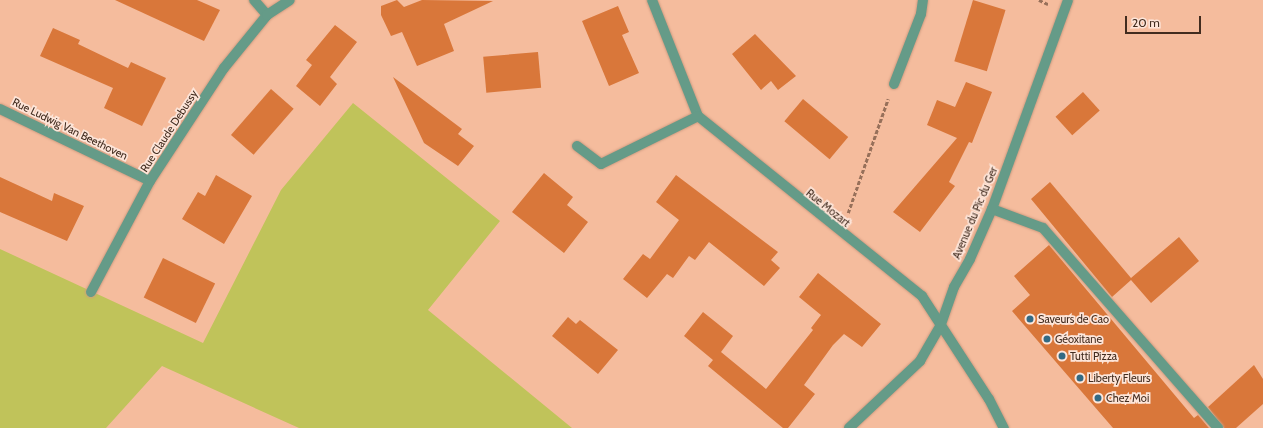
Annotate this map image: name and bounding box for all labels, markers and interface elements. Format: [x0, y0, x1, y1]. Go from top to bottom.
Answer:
scale bar [1127, 8, 1203, 34]
text: 20 m [1132, 15, 1160, 30]
street label: Rue Claude Debussy [138, 88, 200, 174]
street label: Rue Ludwig Van Beethoven [10, 95, 130, 163]
street label: Avenue du Pic du Ger [950, 165, 1000, 261]
street label: Rue Mozart [803, 186, 853, 230]
place label: Saveurs de Cao [1038, 312, 1109, 326]
marker: Saveurs de Cao [1025, 314, 1035, 324]
place label: Géoxitane [1055, 332, 1102, 346]
marker: Géoxitane [1042, 334, 1052, 344]
place label: Tutti Pizza [1070, 349, 1117, 363]
marker: Tutti Pizza [1057, 351, 1067, 361]
place label: Liberty Fleurs [1088, 371, 1151, 385]
marker: Liberty Fleurs [1075, 373, 1085, 383]
place label: Chez Moi [1106, 391, 1149, 405]
marker: Chez Moi [1093, 393, 1103, 403]

